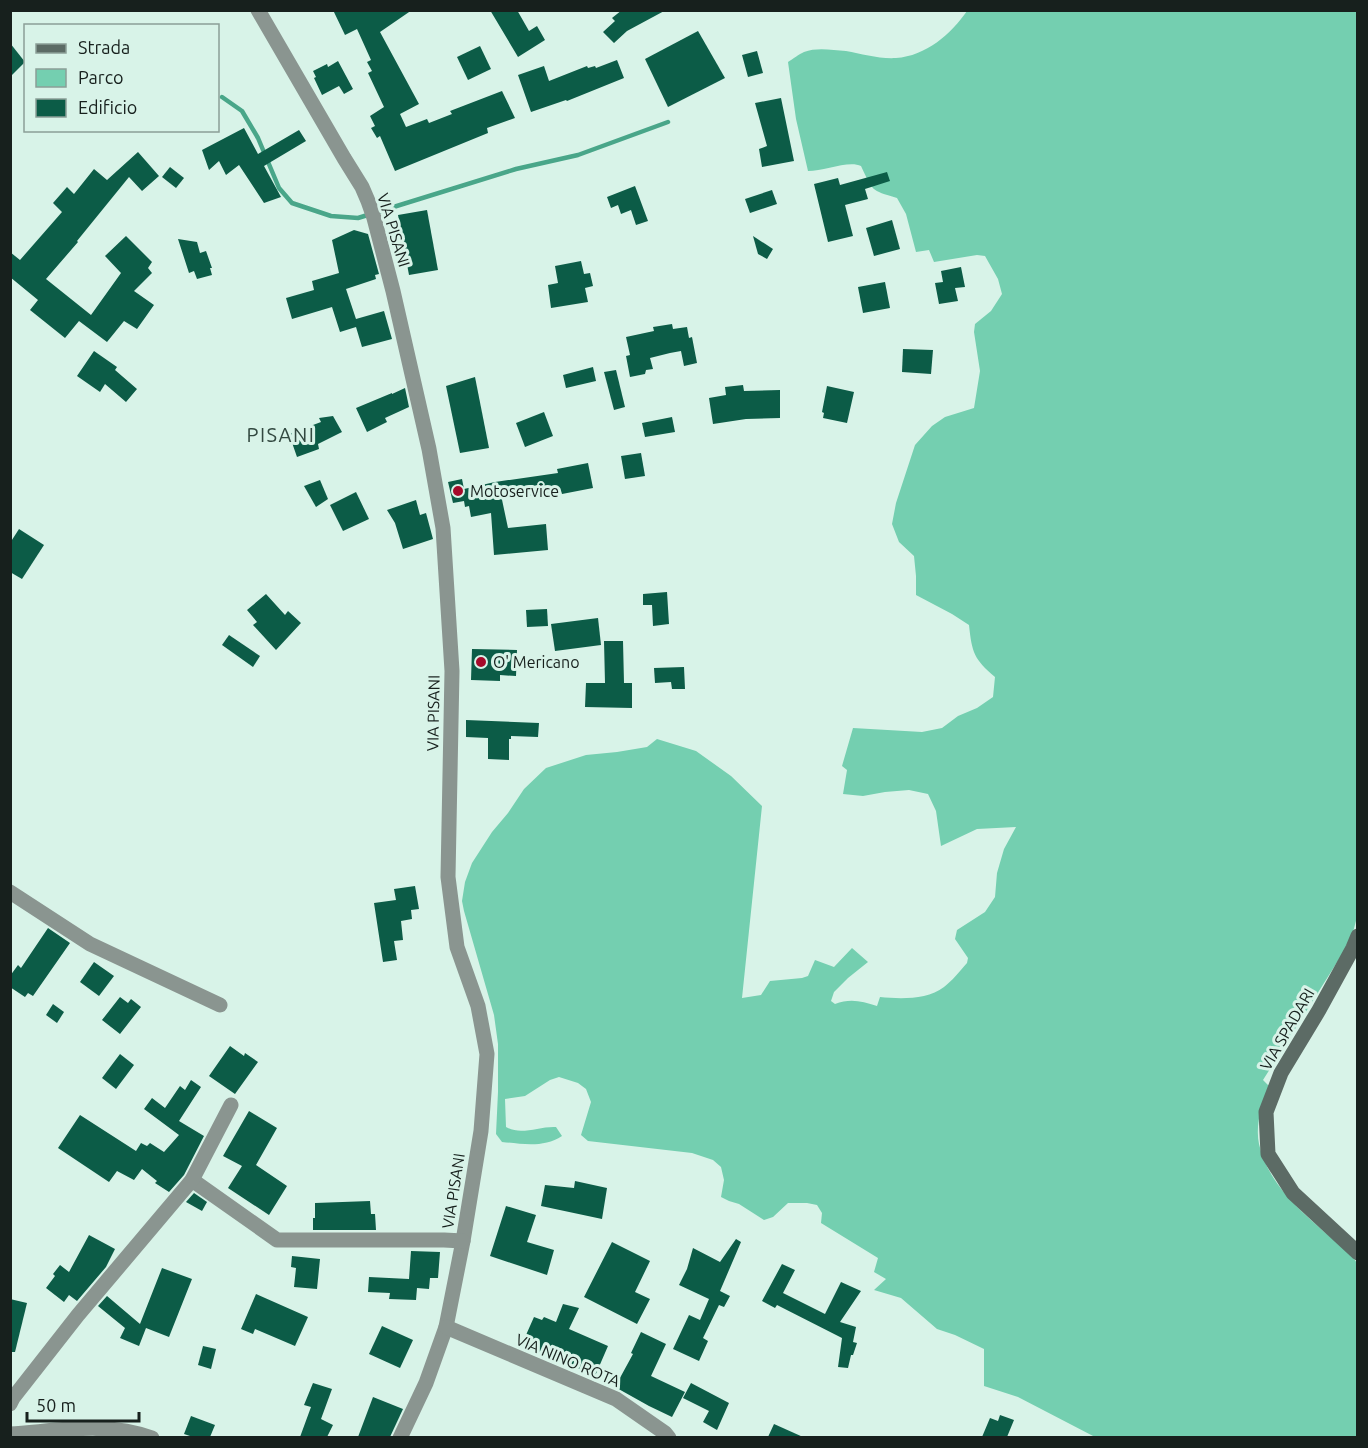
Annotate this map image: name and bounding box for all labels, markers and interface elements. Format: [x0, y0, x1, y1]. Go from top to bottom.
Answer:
legend [24, 24, 219, 132]
text: Strada [78, 37, 130, 57]
text: Parco [78, 67, 124, 87]
text: Edificio [78, 97, 137, 117]
street label: VIA PISANI [374, 191, 414, 269]
district label: PISANI [247, 423, 315, 446]
place label: Motoservice [470, 482, 559, 500]
marker: Motoservice [451, 484, 465, 498]
place label: O' Mericano [493, 653, 580, 671]
marker: O' Mericano [474, 655, 488, 669]
street label: VIA PISANI [423, 675, 443, 751]
street label: VIA SPADARI [1256, 985, 1318, 1073]
street label: VIA PISANI [438, 1152, 468, 1230]
street label: VIA NINO ROTA [513, 1330, 624, 1390]
scale bar [27, 1385, 140, 1423]
text: 50 m [36, 1395, 76, 1415]

